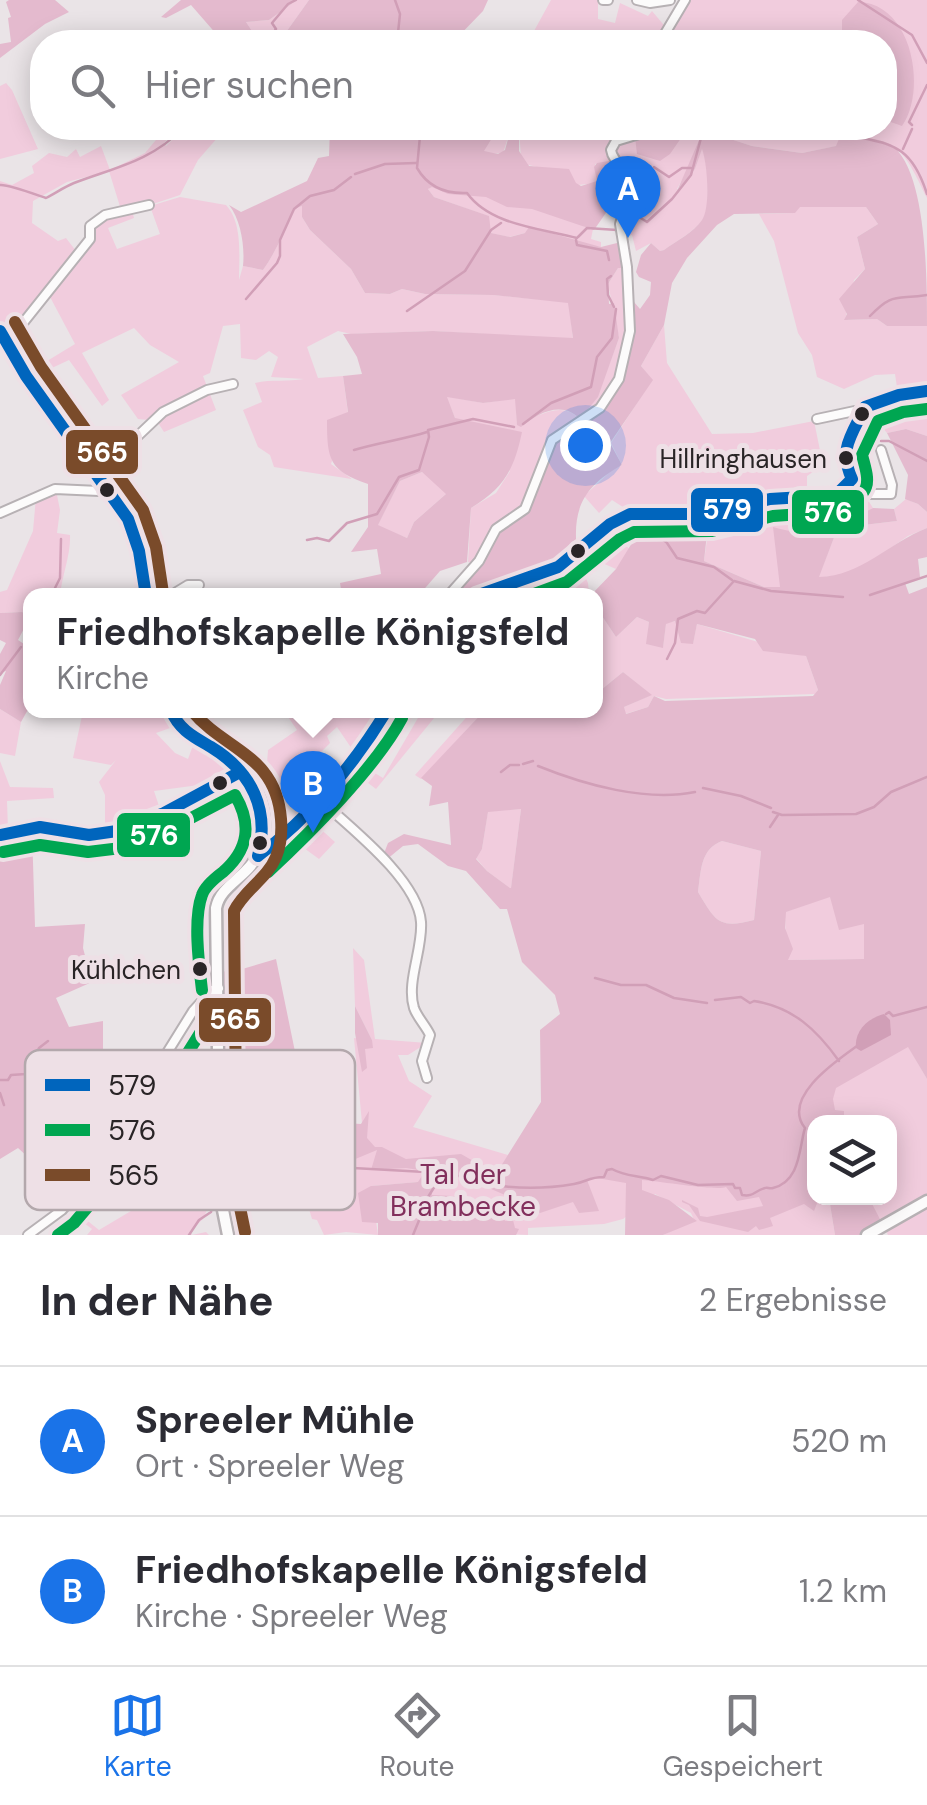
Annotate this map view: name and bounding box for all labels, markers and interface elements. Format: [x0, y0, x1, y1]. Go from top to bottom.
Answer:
search box [30, 30, 897, 140]
icon: search [65, 58, 120, 113]
text: Hier suchen [145, 60, 354, 110]
pin: A [596, 156, 660, 238]
unlabelled marker [852, 404, 872, 424]
your location [560, 420, 611, 471]
line badge: 565 [64, 428, 140, 476]
text: 565 [76, 434, 128, 471]
place label: Hillringhausen [659, 442, 827, 476]
marker: Hillringhausen [836, 448, 856, 468]
unlabelled marker [97, 480, 117, 500]
line badge: 579 [689, 486, 765, 534]
line badge: 576 [790, 488, 866, 536]
text: 579 [702, 491, 752, 528]
text: 576 [803, 494, 853, 531]
unlabelled marker [568, 541, 588, 561]
popup [23, 588, 603, 718]
text: Friedhofskapelle Königsfeld [57, 607, 569, 657]
text: Kirche [57, 657, 149, 699]
pin: B [280, 750, 346, 833]
unlabelled marker [210, 773, 230, 793]
line badge: 576 [115, 811, 192, 859]
text: 576 [129, 817, 179, 854]
unlabelled marker [250, 833, 270, 853]
place label: Kühlchen [71, 953, 181, 987]
marker: Kühlchen [190, 959, 210, 979]
line badge: 565 [197, 996, 273, 1044]
text: 565 [209, 1001, 261, 1038]
legend [25, 1050, 355, 1210]
text: 579 [108, 1067, 156, 1104]
text: 576 [108, 1112, 156, 1149]
map controls [807, 1115, 897, 1205]
button: layers [807, 1115, 897, 1205]
park label: Tal der Brambecke [390, 1156, 536, 1225]
text: 565 [108, 1157, 159, 1194]
text: In der Nähe [40, 1273, 274, 1328]
text: 2 Ergebnisse [699, 1279, 887, 1321]
text: Spreeler Mühle [135, 1395, 415, 1445]
text: A [61, 1420, 84, 1462]
text: 520 m [791, 1420, 887, 1462]
text: Ort · Spreeler Weg [135, 1445, 405, 1487]
text: Friedhofskapelle Königsfeld [135, 1545, 648, 1595]
text: B [62, 1570, 83, 1612]
text: 1.2 km [799, 1570, 887, 1612]
text: Kirche · Spreeler Weg [135, 1595, 448, 1637]
tab: Karte [104, 1688, 172, 1785]
tab: Route [380, 1688, 455, 1785]
tab: Gespeichert [662, 1688, 823, 1785]

